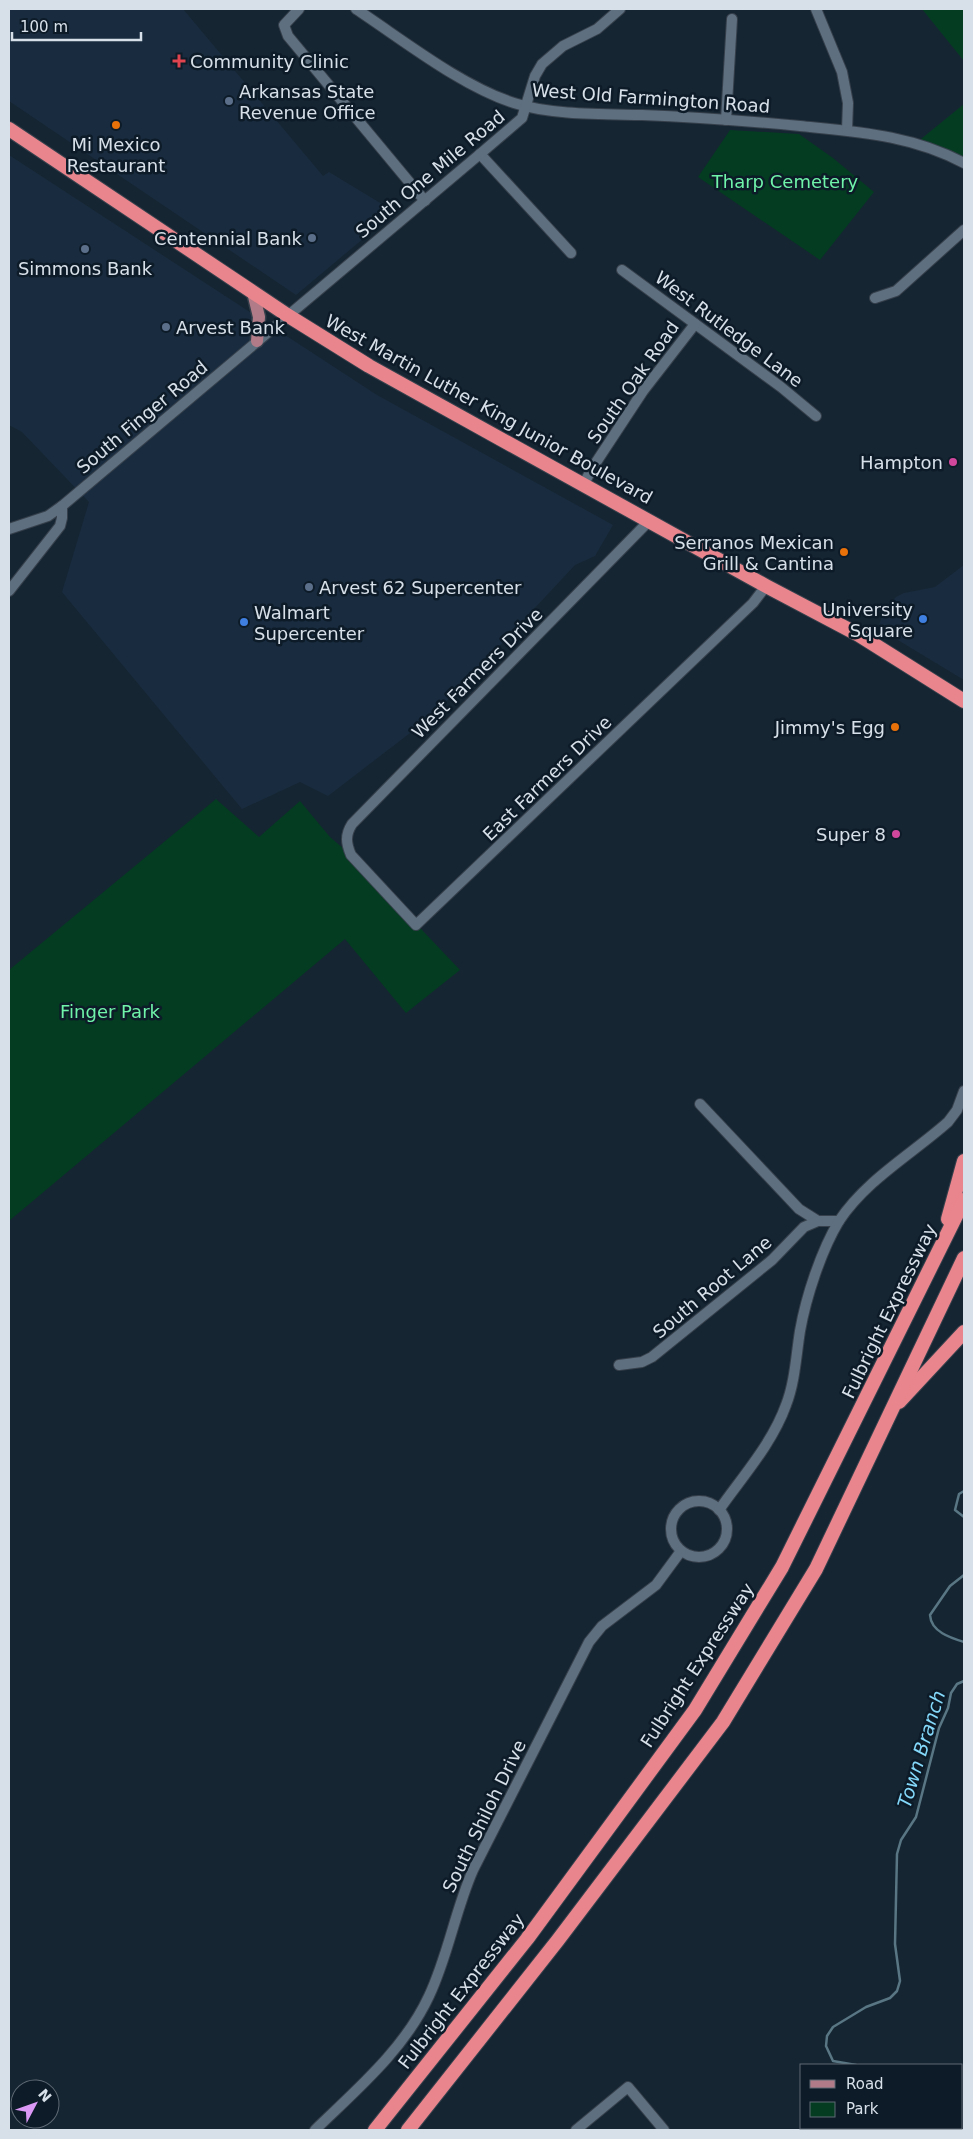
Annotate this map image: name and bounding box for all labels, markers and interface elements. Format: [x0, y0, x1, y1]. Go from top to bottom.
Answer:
scale bar [12, 10, 141, 42]
text: 100 m [20, 18, 68, 36]
place label: Community Clinic [190, 51, 349, 72]
marker: Community Clinic [172, 54, 186, 68]
street label: West Old Farmington Road [531, 79, 771, 117]
place label: Arkansas State Revenue Office [239, 81, 376, 123]
marker: Arkansas State Revenue Office [223, 95, 235, 107]
street label: South One Mile Road [351, 106, 509, 242]
marker: Mi Mexico Restaurant [110, 119, 122, 131]
place label: Mi Mexico Restaurant [67, 134, 165, 176]
park label: Tharp Cemetery [711, 171, 859, 192]
place label: Centennial Bank [154, 228, 303, 249]
marker: Centennial Bank [306, 232, 318, 244]
marker: Simmons Bank [79, 243, 91, 255]
place label: Simmons Bank [18, 258, 153, 279]
street label: West Rutledge Lane [651, 267, 807, 391]
street label: West Martin Luther King Junior Boulevard [322, 310, 656, 508]
place label: Arvest Bank [176, 317, 285, 338]
street label: South Oak Road [583, 317, 683, 447]
marker: Arvest Bank [160, 321, 172, 333]
street label: South Finger Road [72, 356, 212, 478]
place label: Hampton [860, 452, 943, 473]
marker: Hampton [947, 456, 959, 468]
place label: Serranos Mexican Grill & Cantina [674, 532, 834, 574]
marker: Serranos Mexican Grill & Cantina [838, 546, 850, 558]
place label: Arvest 62 Supercenter [319, 577, 522, 598]
marker: Arvest 62 Supercenter [303, 581, 315, 593]
place label: University Square [822, 599, 913, 641]
place label: Walmart Supercenter [254, 602, 365, 644]
street label: West Farmers Drive [407, 603, 547, 743]
marker: University Square [917, 613, 929, 625]
marker: Walmart Supercenter [238, 616, 250, 628]
street label: East Farmers Drive [478, 711, 616, 845]
place label: Jimmy's Egg [774, 717, 885, 738]
marker: Jimmy's Egg [889, 721, 901, 733]
place label: Super 8 [816, 824, 886, 845]
marker: Super 8 [890, 828, 902, 840]
park label: Finger Park [60, 1001, 161, 1022]
street label: Fulbright Expressway [837, 1220, 941, 1402]
street label: South Root Lane [649, 1231, 775, 1343]
street label: Fulbright Expressway [636, 1579, 758, 1751]
water label: Town Branch [893, 1688, 949, 1810]
street label: South Shiloh Drive [438, 1736, 530, 1896]
street label: Fulbright Expressway [394, 1909, 529, 2073]
legend [800, 2064, 963, 2129]
text: Road [846, 2075, 884, 2093]
north arrow [10, 2079, 60, 2129]
text: N [35, 2086, 55, 2105]
text: Park [846, 2100, 879, 2118]

